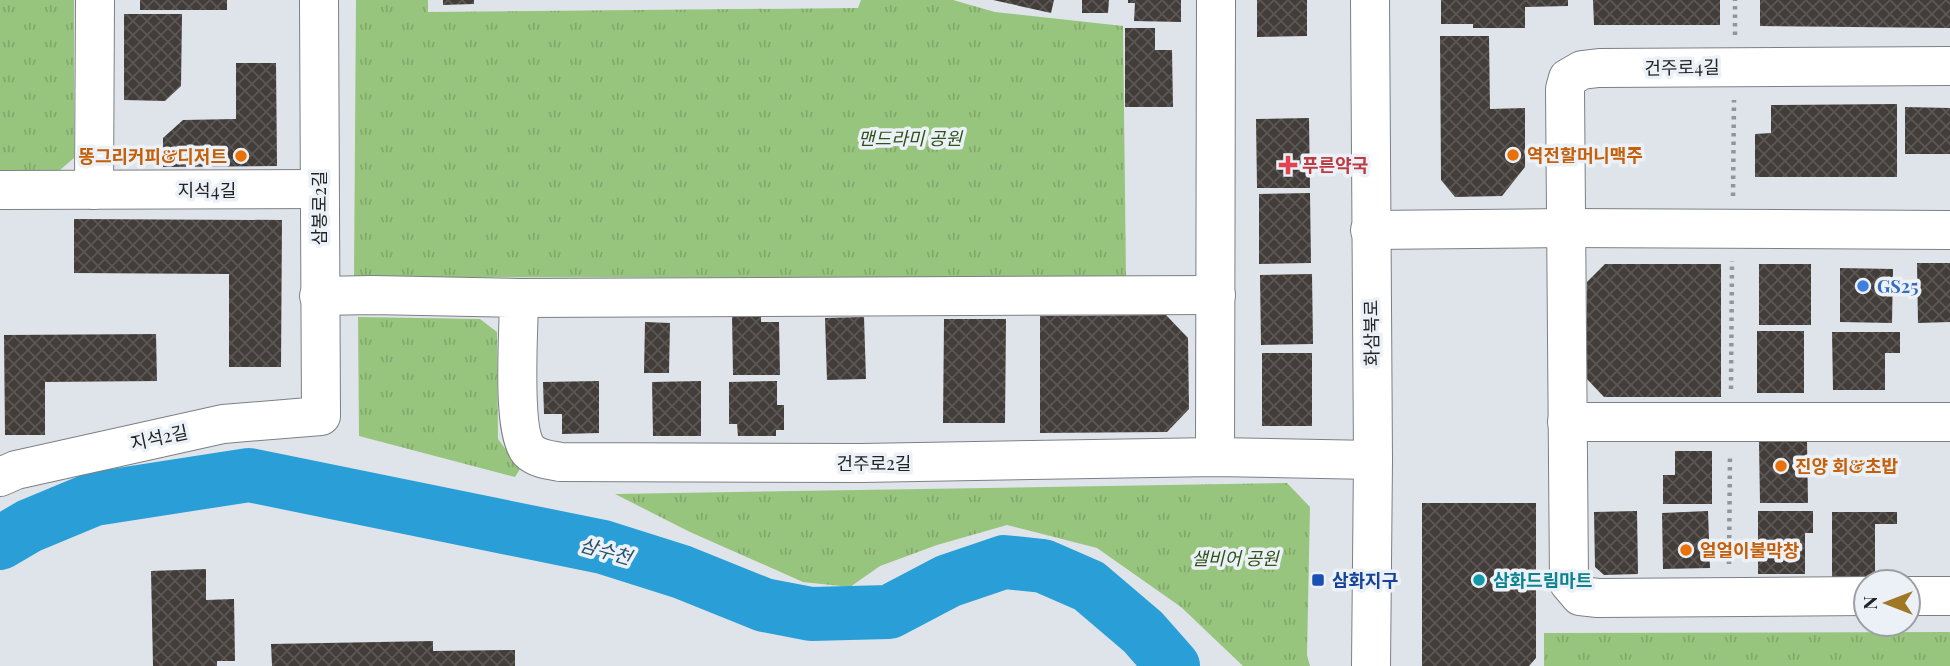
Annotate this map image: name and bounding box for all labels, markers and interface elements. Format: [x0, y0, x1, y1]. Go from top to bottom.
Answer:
street label: 건주로4길 [1644, 54, 1720, 80]
park label: 맨드라미 공원 [858, 126, 963, 150]
place label: 역전할머니맥주 [1527, 143, 1643, 167]
place label: 똥그리커피&디저트 [78, 144, 227, 168]
marker: 역전할머니맥주 [1505, 147, 1521, 163]
marker: 똥그리커피&디저트 [233, 148, 249, 164]
place label: 푸른약국 [1302, 153, 1368, 177]
marker: 푸른약국 [1280, 157, 1296, 173]
street label: 삼봉로2길 [307, 171, 331, 245]
street label: 지석4길 [178, 178, 236, 202]
place label: GS25 [1877, 274, 1918, 298]
marker: GS25 [1855, 278, 1871, 294]
street label: 화삼북로 [1358, 300, 1384, 366]
street label: 지석2길 [128, 419, 190, 455]
street label: 건주로2길 [837, 451, 911, 475]
place label: 진양 회&초밥 [1795, 454, 1899, 478]
marker: 진양 회&초밥 [1773, 458, 1789, 474]
water label: 삼수천 [577, 530, 636, 570]
place label: 얼얼이불막창 [1700, 538, 1800, 562]
marker: 얼얼이불막창 [1678, 542, 1694, 558]
park label: 샐비어 공원 [1191, 546, 1280, 570]
place label: 삼화지구 [1332, 568, 1398, 592]
place label: 삼화드림마트 [1493, 568, 1592, 592]
north arrow [1852, 568, 1922, 638]
marker: 삼화지구 [1310, 572, 1326, 588]
marker: 삼화드림마트 [1471, 572, 1487, 588]
text: N [1856, 596, 1882, 610]

